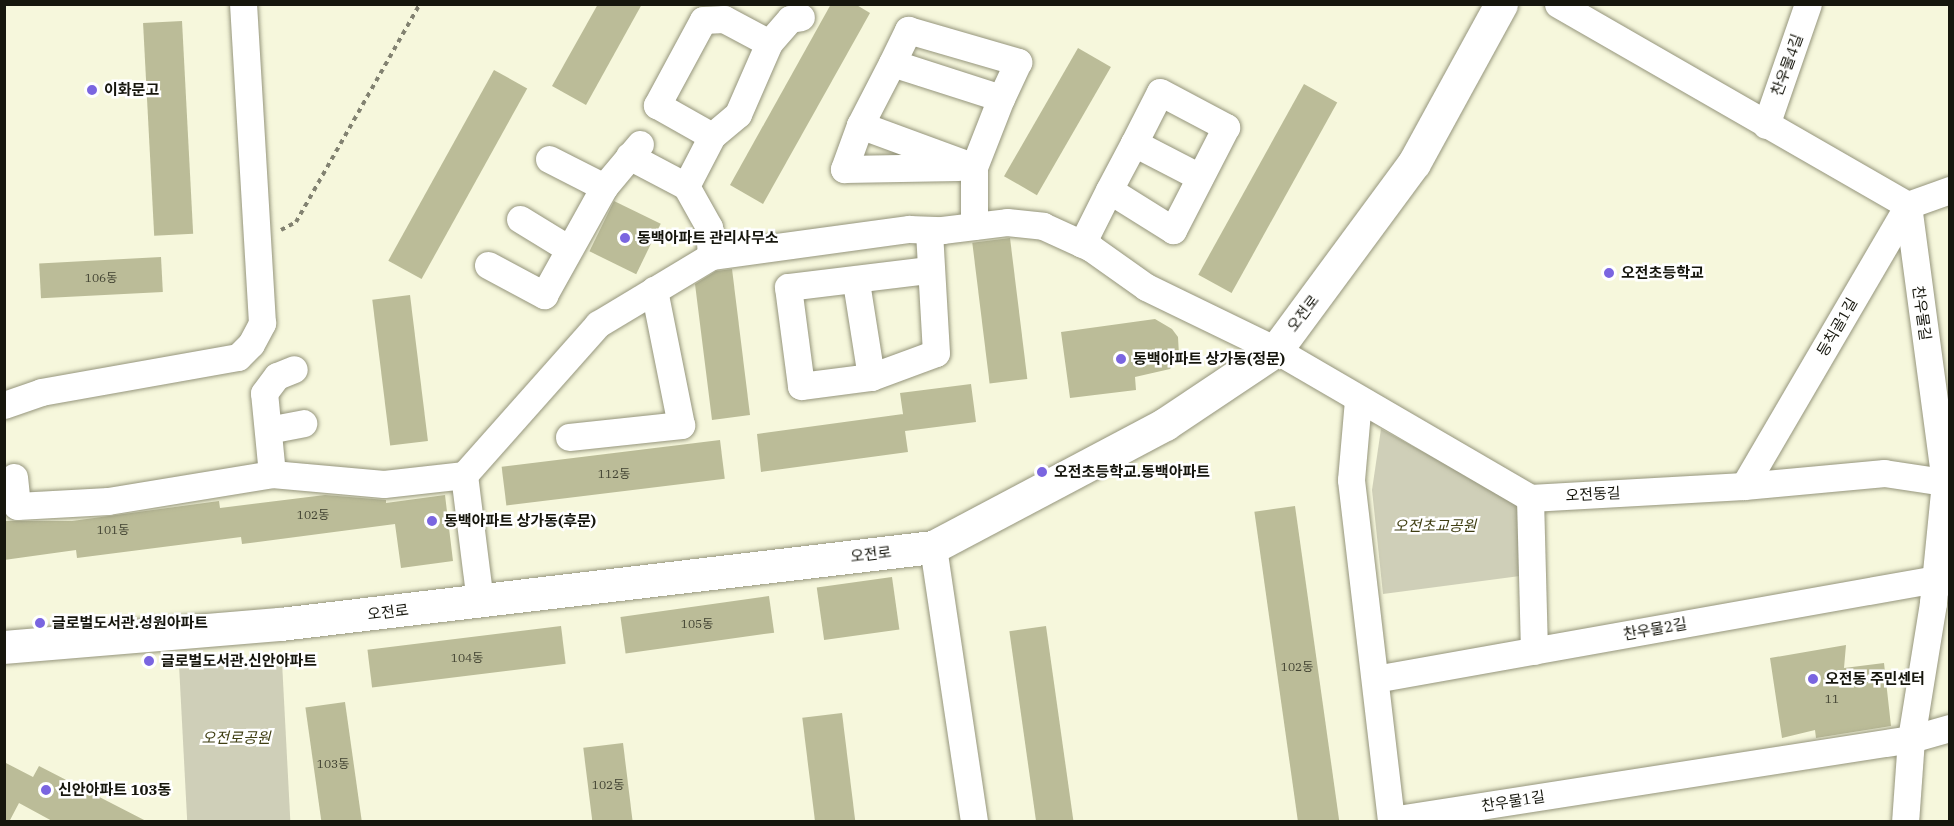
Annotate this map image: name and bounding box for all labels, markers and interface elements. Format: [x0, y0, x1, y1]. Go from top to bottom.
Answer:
street label: 찬우물4길 [1768, 32, 1806, 98]
place label: 이화문고 [104, 81, 159, 99]
marker: 이화문고 [85, 83, 99, 97]
place label: 동백아파트 관리사무소 [637, 229, 778, 247]
marker: 동백아파트 관리사무소 [618, 231, 632, 245]
place label: 오전초등학교 [1621, 264, 1704, 282]
marker: 오전초등학교 [1602, 266, 1616, 280]
house number: 106동 [85, 271, 117, 285]
street label: 찬우물길 [1909, 284, 1935, 342]
street label: 오전로 [1283, 291, 1323, 335]
street label: 등칙골1길 [1813, 295, 1861, 359]
place label: 동백아파트 상가동(정문) [1133, 350, 1285, 368]
marker: 동백아파트 상가동(정문) [1114, 352, 1128, 366]
place label: 오전초등학교.동백아파트 [1054, 463, 1210, 481]
marker: 오전초등학교.동백아파트 [1035, 465, 1049, 479]
house number: 112동 [598, 467, 630, 481]
street label: 오전동길 [1565, 484, 1621, 504]
house number: 102동 [297, 508, 329, 522]
place label: 동백아파트 상가동(후문) [444, 512, 596, 530]
marker: 동백아파트 상가동(후문) [425, 514, 439, 528]
park label: 오전초교공원 [1394, 517, 1476, 535]
house number: 101동 [97, 523, 129, 537]
street label: 오전로 [849, 543, 893, 565]
street label: 오전로 [366, 601, 410, 623]
place label: 글로벌도서관.성원아파트 [52, 614, 208, 632]
street label: 찬우물2길 [1622, 615, 1688, 643]
marker: 글로벌도서관.성원아파트 [33, 616, 47, 630]
house number: 105동 [681, 617, 713, 631]
house number: 104동 [451, 651, 483, 665]
place label: 글로벌도서관.신안아파트 [161, 652, 317, 670]
marker: 글로벌도서관.신안아파트 [142, 654, 156, 668]
house number: 102동 [1281, 660, 1313, 674]
place label: 오전동 주민센터 [1825, 670, 1925, 688]
marker: 오전동 주민센터 [1806, 672, 1820, 686]
house number: 11 [1825, 692, 1839, 706]
park label: 오전로공원 [202, 729, 270, 747]
house number: 103동 [317, 757, 349, 771]
house number: 102동 [592, 778, 624, 792]
place label: 신안아파트 103동 [58, 781, 171, 799]
marker: 신안아파트 103동 [39, 783, 53, 797]
street label: 찬우물1길 [1480, 787, 1546, 815]

